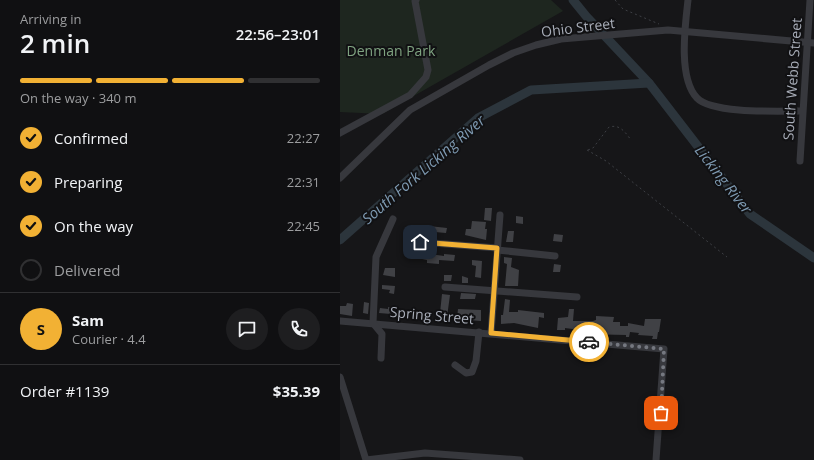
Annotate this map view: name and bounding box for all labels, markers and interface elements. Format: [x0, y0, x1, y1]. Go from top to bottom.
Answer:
text: Arriving in [20, 10, 82, 28]
street label: Ohio Street [540, 13, 616, 41]
street label: South Webb Street [778, 17, 806, 141]
text: 22:56–23:01 [236, 24, 320, 44]
text: 2 min [20, 25, 90, 61]
park label: Denman Park [347, 41, 436, 60]
text: On the way · 340 m [20, 89, 136, 107]
water label: South Fork Licking River [357, 109, 490, 228]
icon: check [20, 127, 42, 149]
text: Confirmed [54, 128, 128, 148]
text: 22:27 [287, 129, 320, 147]
water label: Licking River [691, 141, 758, 218]
icon: check [20, 171, 42, 193]
text: Preparing [54, 172, 122, 192]
text: 22:31 [287, 173, 320, 191]
icon: check [20, 215, 42, 237]
text: On the way [54, 216, 133, 236]
text: 22:45 [287, 217, 320, 235]
pin [403, 225, 437, 259]
icon: home [409, 231, 431, 253]
text: Delivered [54, 260, 121, 280]
street label: Spring Street [389, 302, 475, 328]
button: chat [226, 308, 268, 350]
button: phone [278, 308, 320, 350]
text: Sam [72, 310, 104, 330]
text: S [37, 319, 45, 339]
courier [569, 322, 609, 362]
text: Courier · 4.4 [72, 330, 146, 348]
icon: car [578, 331, 600, 353]
text: Order #1139 [20, 381, 109, 401]
text: $35.39 [273, 381, 320, 401]
pin [644, 396, 678, 430]
icon: bag [650, 402, 672, 424]

